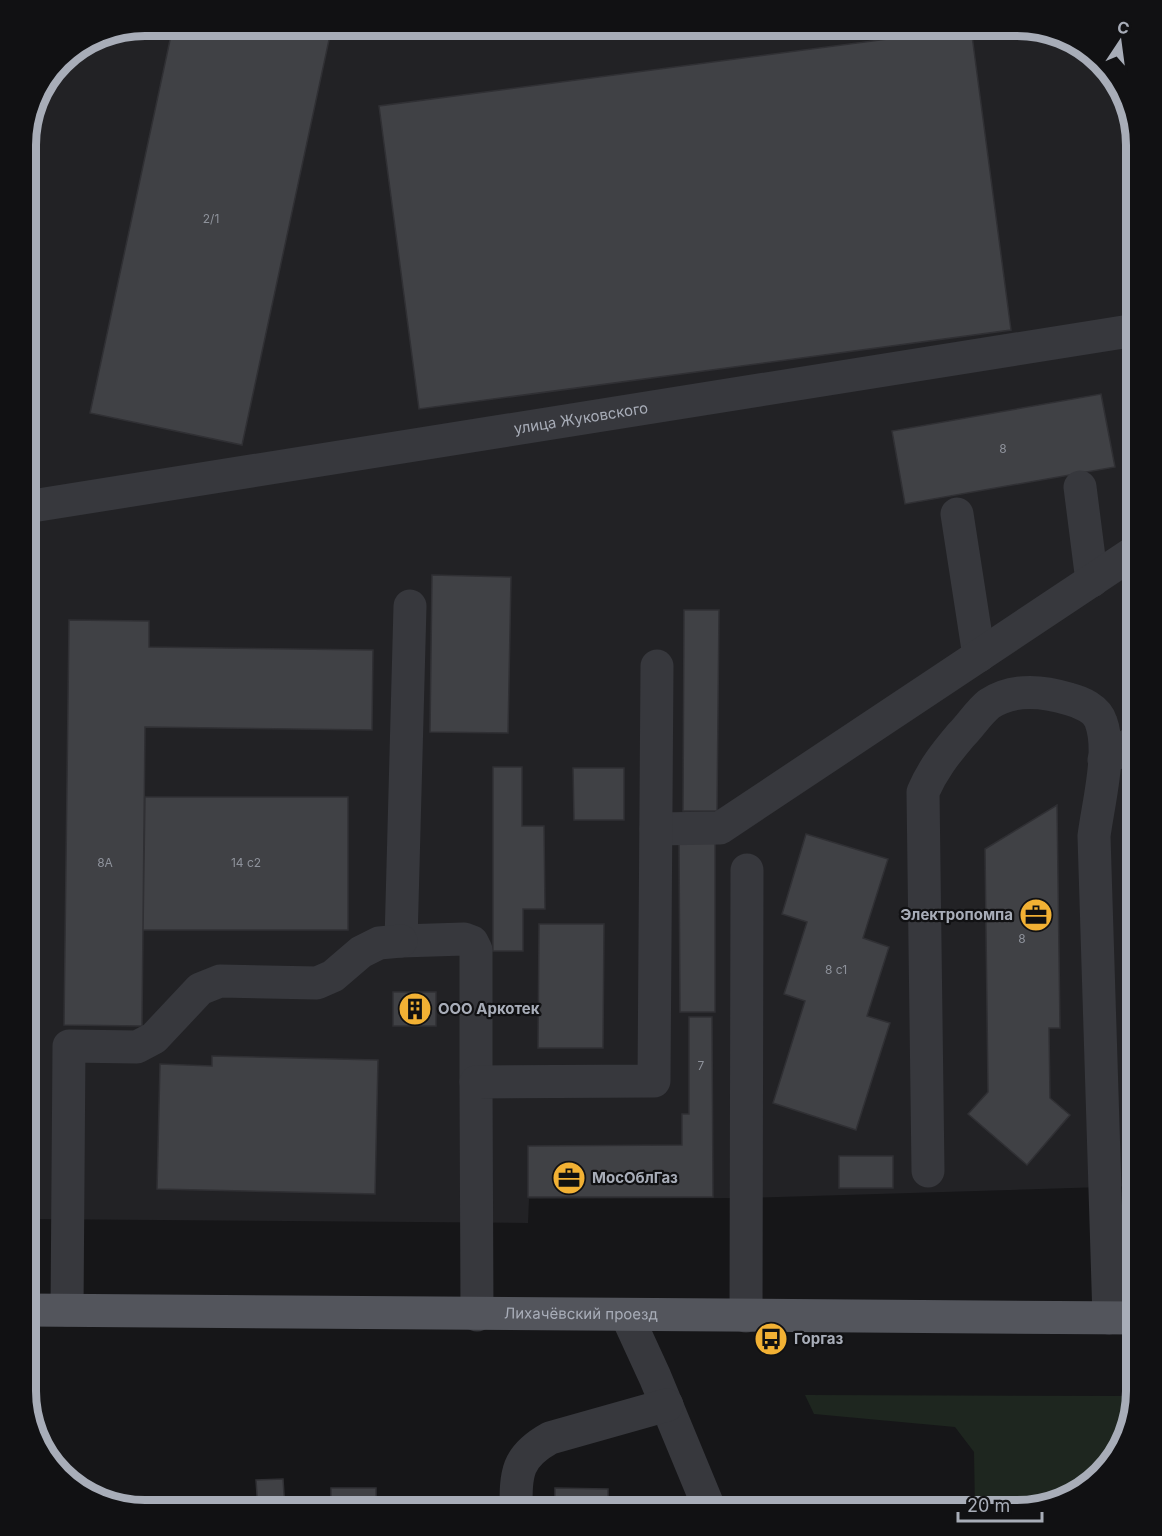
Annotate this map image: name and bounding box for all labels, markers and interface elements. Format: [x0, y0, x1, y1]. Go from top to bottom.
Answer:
north arrow [1090, 12, 1150, 72]
text: С [1115, 16, 1132, 38]
house number: 2/1 [203, 211, 219, 226]
street label: улица Жуковского [512, 398, 649, 438]
house number: 8 [999, 441, 1007, 456]
house number: 8А [97, 855, 113, 870]
house number: 14 с2 [231, 855, 261, 870]
office icon: Электропомпа [1018, 897, 1054, 933]
place label: Электропомпа [900, 905, 1013, 924]
house number: 8 [1018, 931, 1026, 946]
house number: 8 с1 [825, 962, 847, 977]
building icon: ООО Аркотек [397, 991, 433, 1027]
place label: ООО Аркотек [438, 999, 540, 1018]
house number: 7 [698, 1058, 705, 1073]
office icon: МосОблГаз [551, 1160, 587, 1196]
place label: МосОблГаз [592, 1168, 678, 1187]
street label: Лихачёвский проезд [504, 1303, 658, 1324]
bus stop icon: Горгаз [753, 1321, 789, 1357]
place label: Горгаз [794, 1329, 844, 1348]
scale bar [958, 1485, 1042, 1523]
text: 20 m [967, 1495, 1010, 1516]

